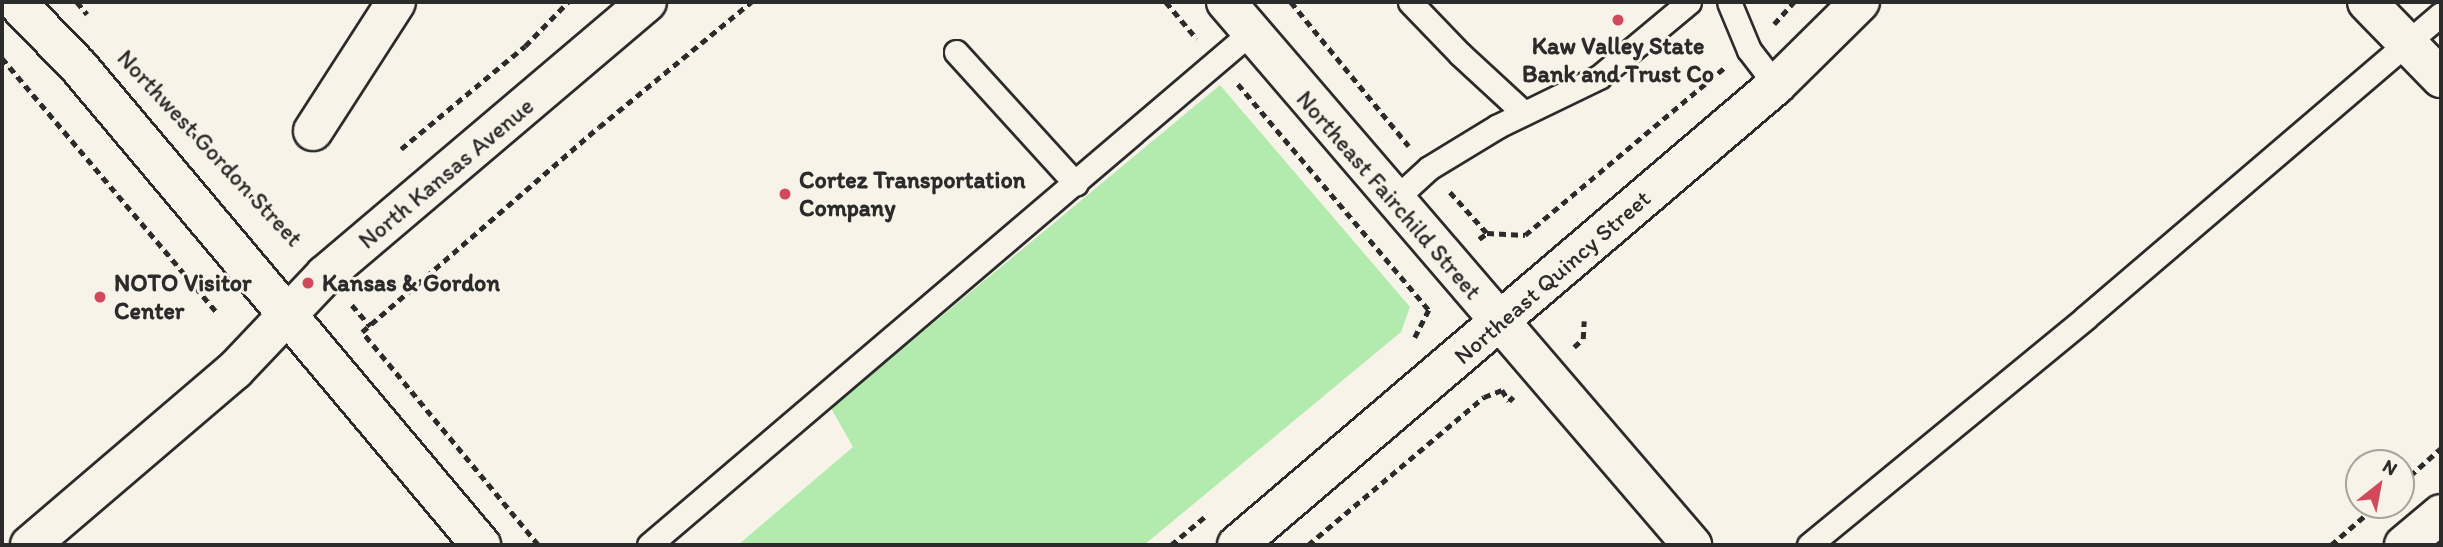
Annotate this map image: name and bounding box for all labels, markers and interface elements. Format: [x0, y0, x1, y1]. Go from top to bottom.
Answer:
marker: Kaw Valley State Bank and Trust Co [1610, 12, 1626, 28]
place label: Kaw Valley State Bank and Trust Co [1523, 32, 1713, 88]
street label: Northwest Gordon Street [111, 44, 309, 252]
street label: Northeast Fairchild Street [1291, 85, 1487, 305]
street label: North Kansas Avenue [352, 91, 540, 255]
place label: Cortez Transportation Company [799, 166, 1026, 222]
street label: Northeast Quincy Street [1448, 184, 1656, 370]
marker: Cortez Transportation Company [777, 186, 793, 202]
place label: NOTO Visitor Center [114, 269, 252, 325]
place label: Kansas & Gordon [322, 269, 500, 297]
marker: Kansas & Gordon [300, 275, 316, 291]
marker: NOTO Visitor Center [92, 289, 108, 305]
north arrow [2345, 449, 2415, 519]
text: N [2379, 454, 2401, 480]

